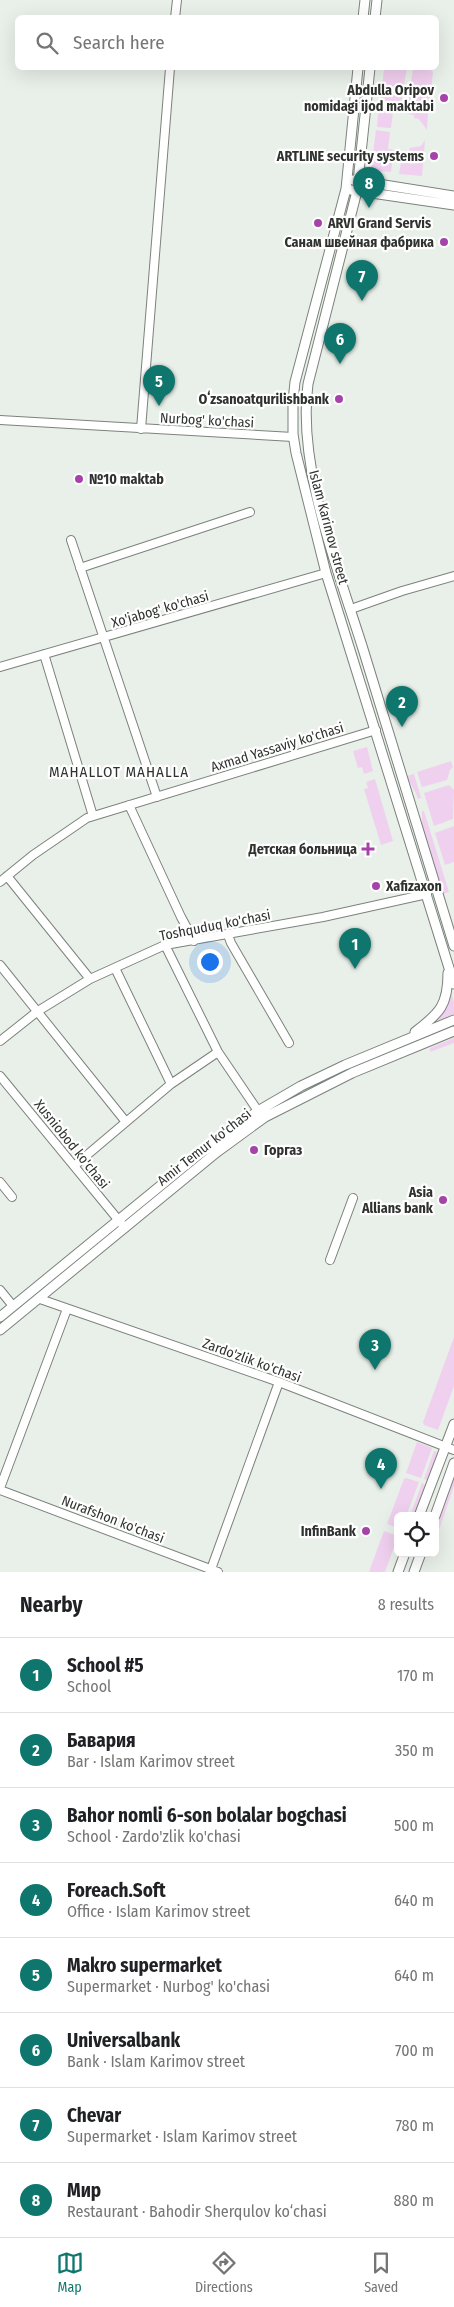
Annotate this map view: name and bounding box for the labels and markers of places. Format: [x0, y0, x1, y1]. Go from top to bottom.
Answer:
place label: Abdulla Oripov nomidagi ijod maktabi [304, 82, 434, 115]
marker: Abdulla Oripov nomidagi ijod maktabi [438, 92, 450, 104]
place label: ARTLINE security systems [276, 148, 424, 165]
marker: ARTLINE security systems [428, 150, 440, 162]
pin: 8 [353, 167, 385, 208]
place label: ARVI Grand Servis [327, 215, 431, 232]
marker: ARVI Grand Servis [312, 217, 324, 229]
place label: Санам швейная фабрика [284, 234, 434, 251]
marker: Санам швейная фабрика [438, 236, 450, 248]
pin: 7 [346, 260, 378, 301]
pin: 6 [324, 323, 356, 364]
pin: 5 [143, 365, 175, 406]
place label: Oʻzsanoatqurilishbank [198, 390, 330, 408]
marker: Oʻzsanoatqurilishbank [333, 393, 345, 405]
place label: №10 maktab [89, 471, 164, 488]
marker: №10 maktab [73, 473, 85, 485]
pin: 2 [386, 686, 418, 727]
place label: Детская больница [248, 841, 357, 858]
marker: Детская больница [361, 842, 375, 856]
place label: Xafizaxon [385, 878, 442, 895]
marker: Xafizaxon [370, 880, 382, 892]
pin: 1 [339, 928, 371, 969]
place label: Горгаз [264, 1142, 302, 1159]
marker: Горгаз [248, 1144, 260, 1156]
place label: Asia Allians bank [361, 1184, 434, 1217]
marker: Asia Allians bank [437, 1194, 449, 1206]
pin: 3 [359, 1329, 391, 1370]
pin: 4 [365, 1448, 397, 1489]
place label: InfinBank [301, 1523, 357, 1540]
marker: InfinBank [360, 1525, 372, 1537]

